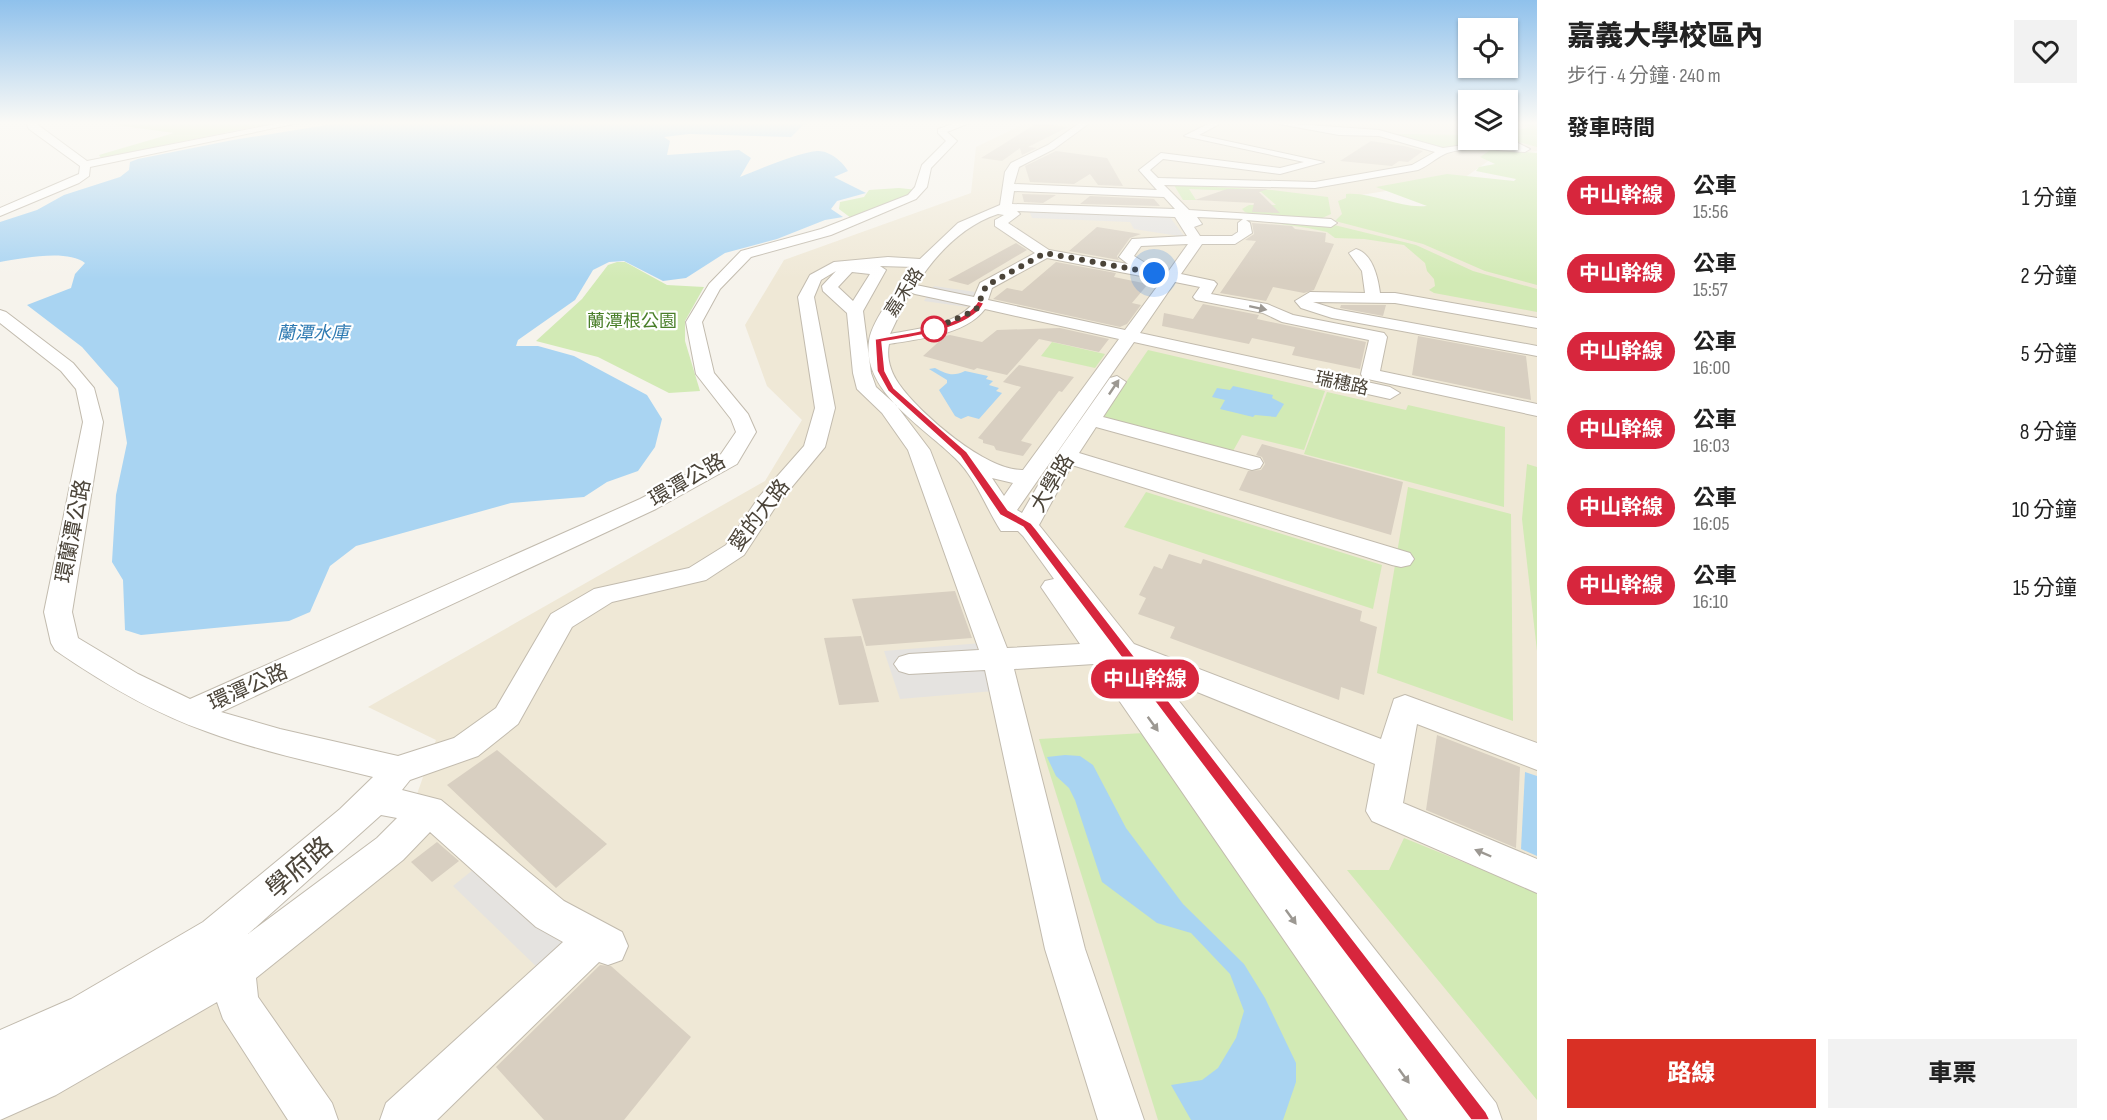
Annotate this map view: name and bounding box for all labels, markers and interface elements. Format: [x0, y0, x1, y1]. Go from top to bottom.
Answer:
map controls [1458, 18, 1518, 150]
button: locate [1458, 18, 1518, 78]
text: 嘉義大學校區內 [1567, 20, 1763, 53]
button: heart [2014, 20, 2077, 83]
text: 步行 · 4 分鐘 · 240 m [1567, 64, 1721, 88]
button: layers [1458, 90, 1518, 150]
text: 發車時間 [1567, 115, 1655, 142]
text: 公車 [1693, 173, 1737, 200]
text: 中山幹線 [1579, 183, 1663, 208]
text: 1 分鐘 [2022, 185, 2077, 212]
text: 15:56 [1693, 200, 1729, 224]
text: 公車 [1693, 251, 1737, 278]
your location [1139, 258, 1169, 288]
text: 中山幹線 [1579, 261, 1663, 286]
text: 2 分鐘 [2020, 263, 2077, 290]
street label: 嘉禾路 [881, 264, 928, 321]
text: 15:57 [1693, 278, 1728, 302]
one-way arrow [1249, 304, 1268, 313]
park label: 蘭潭根公園 [587, 311, 677, 332]
unlabelled marker [921, 316, 947, 342]
water label: 蘭潭水庫 [277, 323, 352, 344]
text: 公車 [1693, 329, 1737, 356]
text: 中山幹線 [1579, 339, 1663, 364]
text: 5 分鐘 [2021, 341, 2077, 368]
text: 16:00 [1693, 356, 1730, 380]
street label: 瑞穗路 [1313, 368, 1370, 399]
one-way arrow [1108, 379, 1119, 395]
text: 公車 [1693, 407, 1737, 434]
text: 中山幹線 [1579, 417, 1663, 442]
text: 8 分鐘 [2020, 419, 2077, 446]
text: 16:03 [1693, 434, 1730, 458]
street label: 環潭公路 [645, 449, 730, 512]
street label: 大學路 [1025, 450, 1079, 517]
street label: 愛的大路 [724, 475, 795, 556]
street label: 環蘭潭公路 [51, 477, 96, 585]
text: 公車 [1693, 485, 1737, 512]
text: 中山幹線 [1579, 495, 1663, 520]
text: 10 分鐘 [2012, 497, 2077, 524]
text: 16:05 [1693, 512, 1729, 536]
text: 公車 [1693, 563, 1737, 590]
text: 中山幹線 [1579, 573, 1663, 598]
text: 15 分鐘 [2013, 575, 2077, 602]
text: 16:10 [1693, 590, 1728, 614]
street label: 環潭公路 [205, 659, 292, 716]
line badge: 中山幹線 [1103, 660, 1187, 698]
text: 中山幹線 [1103, 667, 1187, 692]
one-way arrow [1147, 716, 1159, 732]
street label: 學府路 [260, 831, 340, 905]
one-way arrow [1474, 848, 1492, 858]
one-way arrow [1285, 909, 1297, 925]
button: 路線 [1567, 1039, 1816, 1108]
button: 車票 [1828, 1039, 2077, 1108]
one-way arrow [1398, 1067, 1410, 1083]

